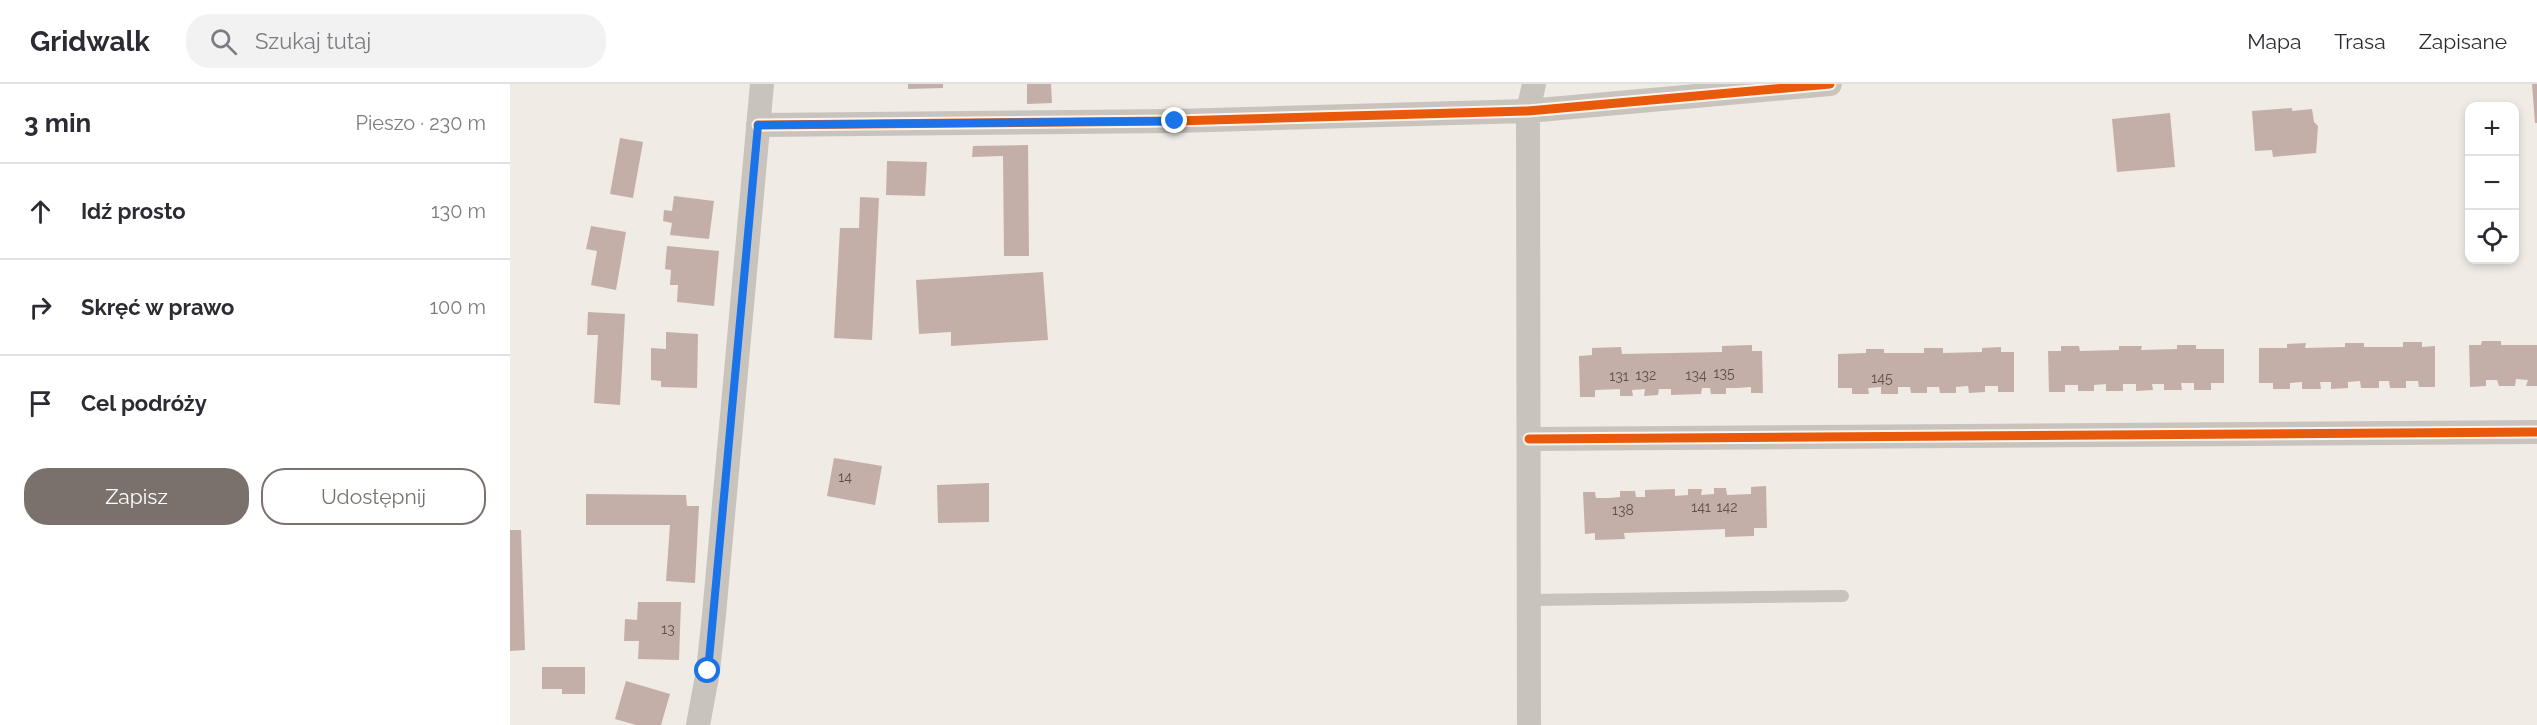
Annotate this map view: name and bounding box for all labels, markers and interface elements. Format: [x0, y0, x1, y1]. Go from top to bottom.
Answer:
search box [186, 14, 606, 68]
text: Gridwalk [30, 25, 150, 58]
icon: search [207, 25, 240, 58]
text: Szukaj tutaj [255, 28, 371, 54]
text: Mapa [2247, 29, 2301, 54]
text: Trasa [2334, 29, 2386, 54]
text: Zapisane [2419, 29, 2507, 54]
map controls [2465, 102, 2519, 264]
button: + [2465, 102, 2519, 156]
route end [1161, 107, 1187, 133]
text: 3 min [24, 108, 91, 138]
text: Pieszo · 230 m [355, 111, 486, 135]
button: − [2465, 156, 2519, 210]
icon: ahead [24, 195, 57, 228]
text: Idź prosto [81, 198, 186, 224]
text: 130 m [431, 199, 486, 223]
button: locate [2465, 210, 2519, 264]
icon: right [24, 291, 57, 324]
text: Skręć w prawo [81, 294, 234, 320]
text: 100 m [429, 295, 486, 319]
house number: 135 [1713, 365, 1735, 381]
house number: 132 [1636, 367, 1656, 383]
house number: 134 [1685, 367, 1707, 383]
house number: 131 [1609, 368, 1629, 384]
house number: 145 [1871, 370, 1893, 386]
icon: arrive [24, 387, 57, 420]
text: Cel podróży [81, 390, 207, 416]
button: Zapisz [24, 468, 249, 525]
button: Udostępnij [261, 468, 486, 525]
house number: 14 [838, 469, 852, 485]
house number: 141 [1691, 499, 1711, 515]
house number: 142 [1717, 499, 1737, 515]
house number: 138 [1612, 502, 1634, 518]
house number: 13 [661, 621, 675, 637]
route start [694, 657, 720, 683]

